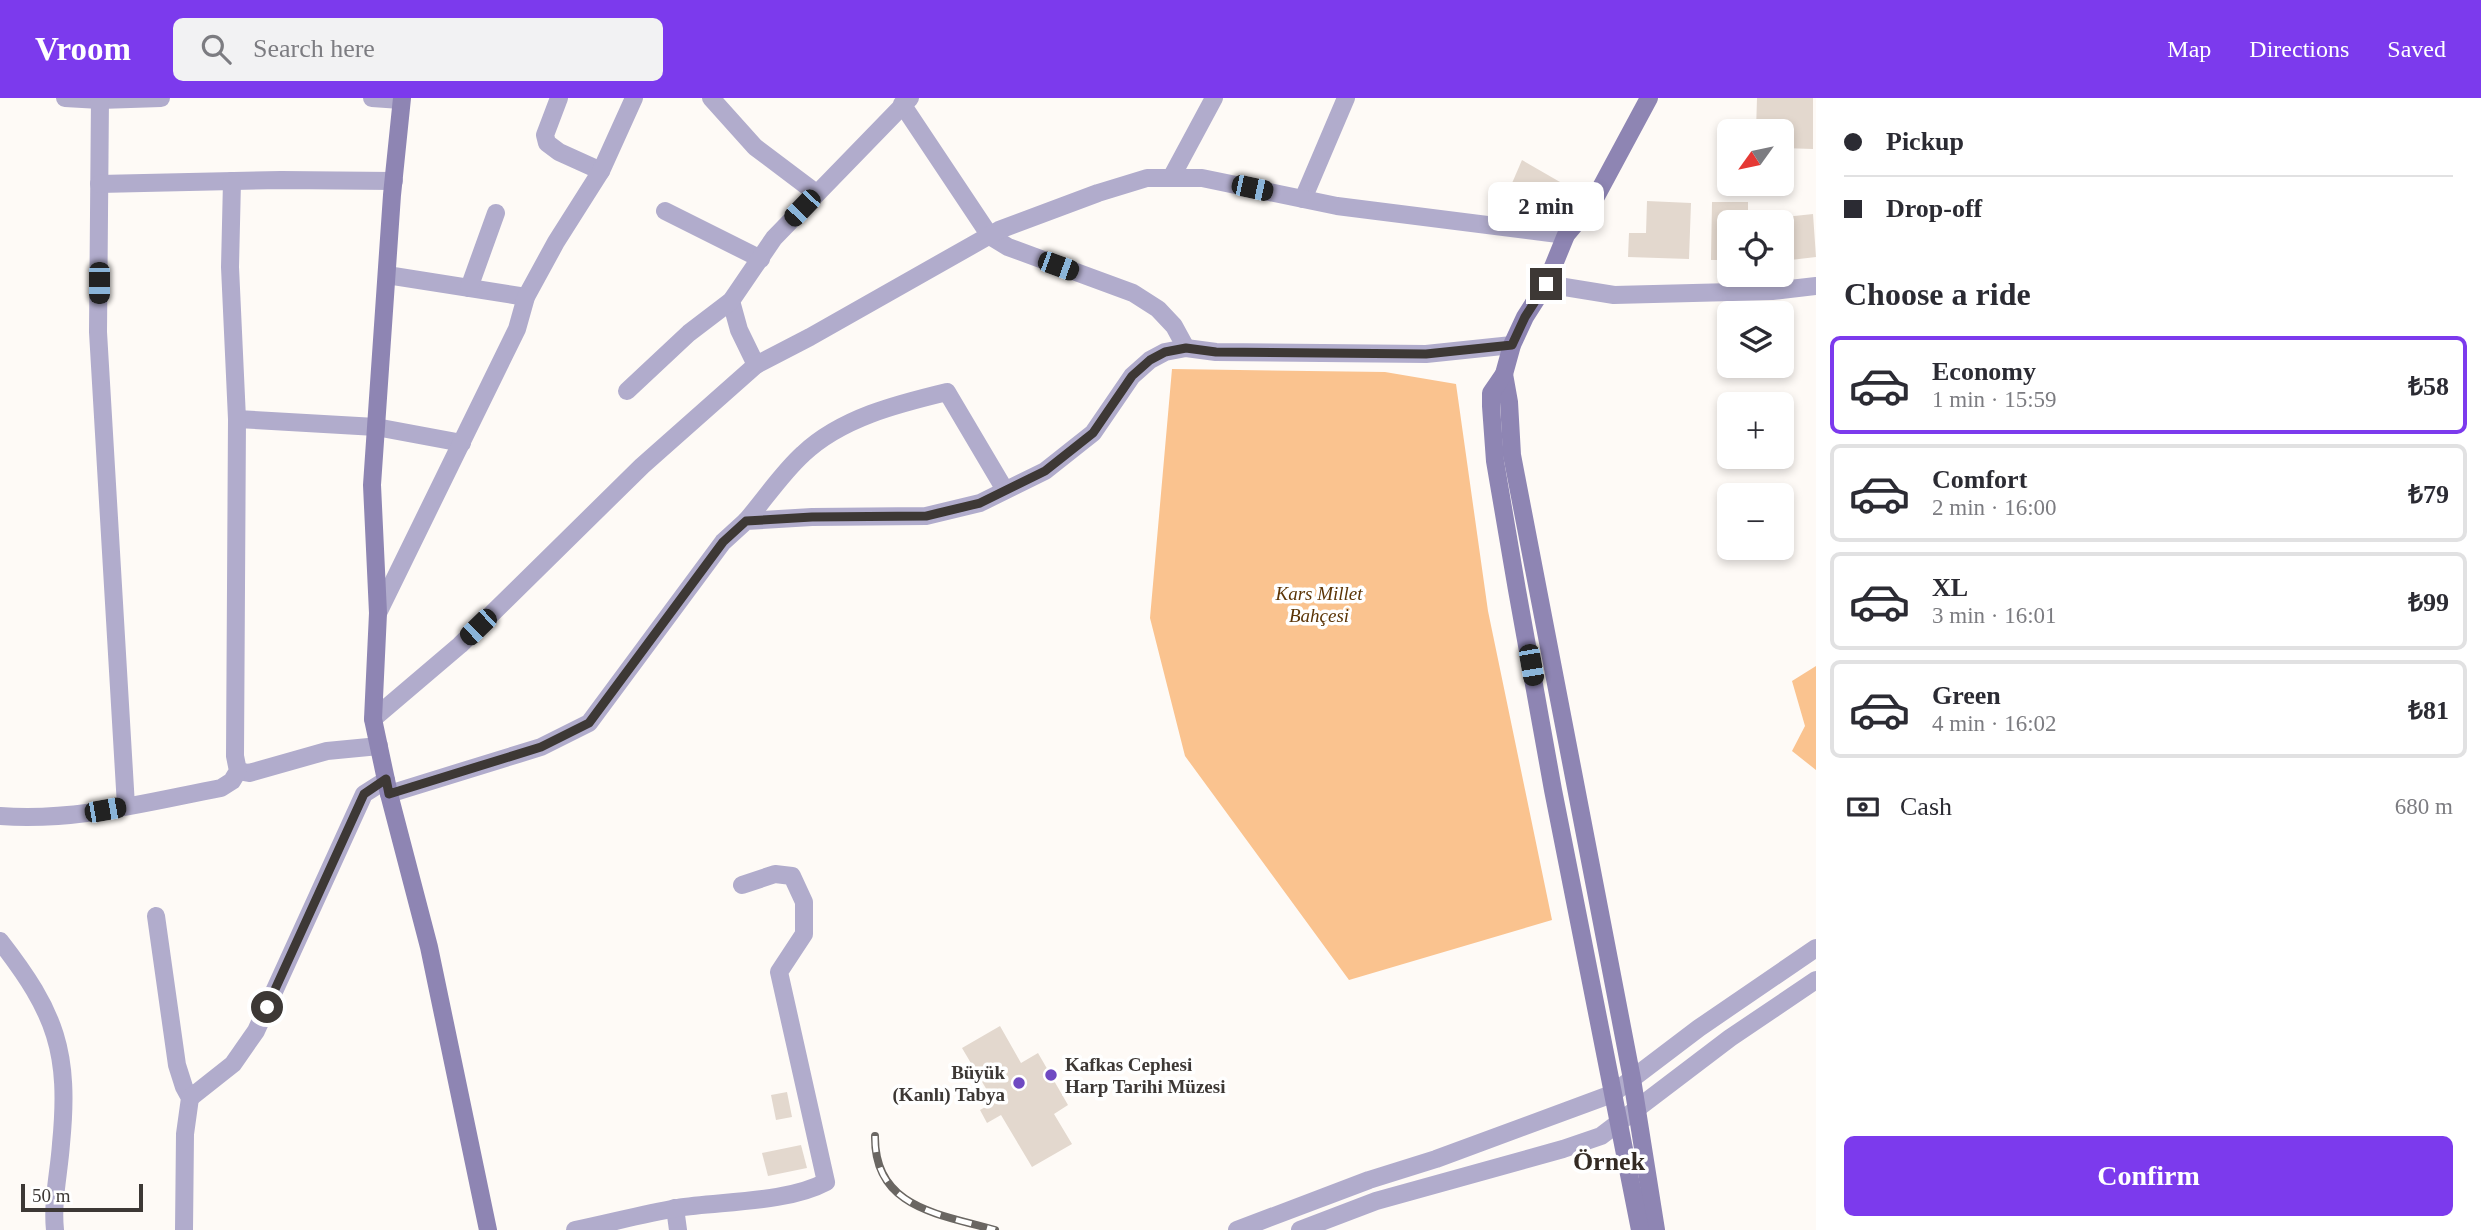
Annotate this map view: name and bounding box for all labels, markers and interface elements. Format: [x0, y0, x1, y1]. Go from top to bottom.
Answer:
search box [173, 18, 663, 81]
icon: search [197, 30, 235, 68]
text: Vroom [35, 31, 131, 67]
text: Search here [253, 34, 375, 63]
text: Map [2167, 36, 2211, 62]
text: Directions [2249, 36, 2349, 62]
text: Saved [2387, 36, 2446, 62]
north arrow [1717, 119, 1794, 196]
map controls [1717, 119, 1794, 560]
text: Pickup [1886, 127, 1964, 156]
car [1230, 173, 1275, 203]
callout: 2 min [1488, 183, 1604, 232]
car [780, 186, 825, 230]
text: 2 min [1518, 194, 1574, 219]
text: Drop-off [1886, 194, 1982, 223]
button: locate [1717, 210, 1794, 287]
car [1035, 249, 1082, 283]
car [89, 262, 110, 304]
route end [1530, 268, 1562, 300]
text: Choose a ride [1844, 276, 2031, 312]
button: layers [1717, 301, 1794, 378]
icon: car [1848, 354, 1911, 417]
text: Economy [1932, 357, 2036, 386]
text: ₺58 [2408, 372, 2449, 401]
text: 1 min · 15:59 [1932, 387, 2057, 412]
button: + [1717, 392, 1794, 469]
icon: car [1848, 462, 1911, 525]
text: Comfort [1932, 465, 2027, 494]
text: ₺79 [2408, 480, 2449, 509]
button: − [1717, 483, 1794, 560]
text: 2 min · 16:00 [1932, 495, 2057, 520]
icon: car [1848, 570, 1911, 633]
text: XL [1932, 573, 1968, 602]
park label: Kars Millet Bahçesi [1274, 583, 1363, 626]
text: ₺99 [2408, 588, 2449, 617]
text: 3 min · 16:01 [1932, 603, 2057, 628]
car [456, 605, 501, 649]
car [1518, 642, 1545, 688]
icon: car [1848, 678, 1911, 741]
text: Green [1932, 681, 2001, 710]
text: ₺81 [2408, 696, 2449, 725]
text: 4 min · 16:02 [1932, 711, 2057, 736]
icon: cash [1844, 788, 1882, 826]
text: Cash [1900, 792, 1952, 821]
text: 680 m [2395, 794, 2453, 819]
car [83, 796, 128, 824]
route start [251, 991, 283, 1023]
place label: Kafkas Cephesi Harp Tarihi Müzesi [1065, 1054, 1225, 1097]
place label: Büyük (Kanlı) Tabya [893, 1062, 1005, 1106]
marker: Kafkas Cephesi Harp Tarihi Müzesi [1043, 1067, 1059, 1083]
marker: Büyük (Kanlı) Tabya [1011, 1075, 1027, 1091]
button: Confirm [1844, 1136, 2453, 1216]
district label: Örnek [1573, 1147, 1646, 1176]
scale bar [21, 1181, 144, 1213]
text: 50 m [32, 1185, 71, 1206]

